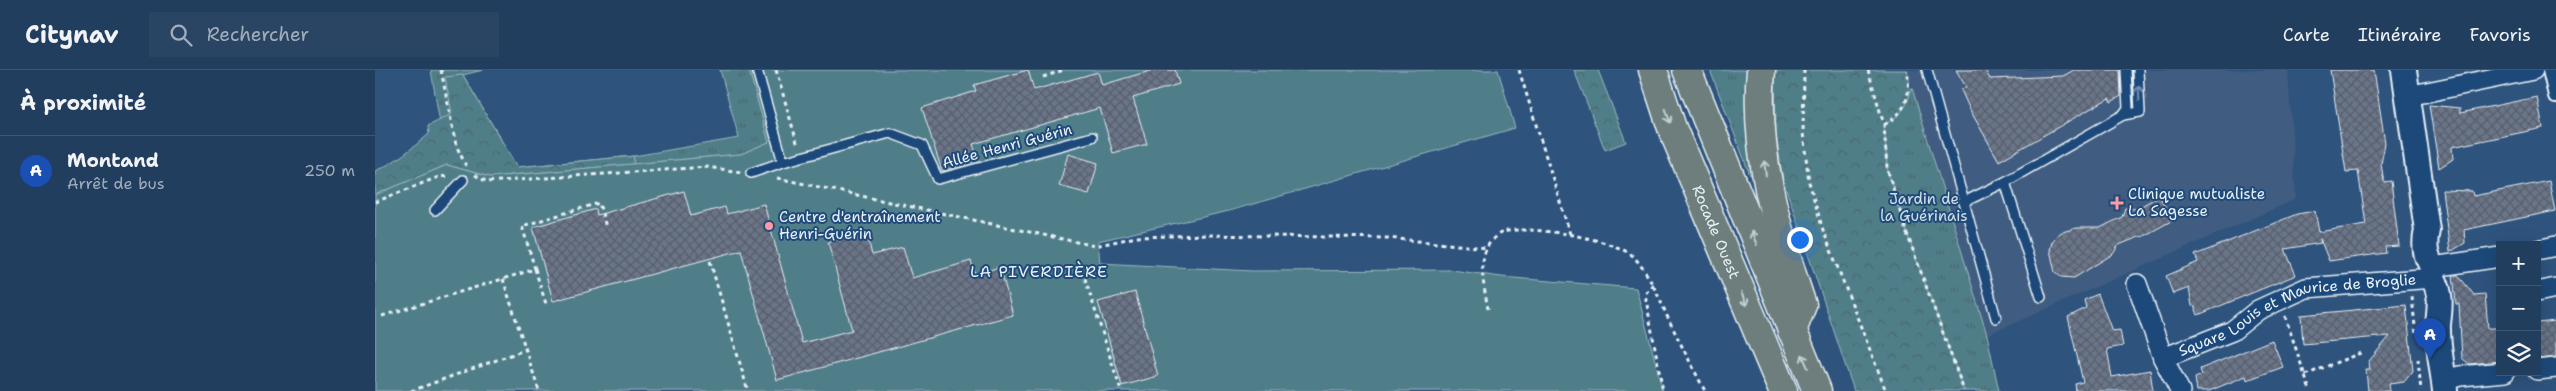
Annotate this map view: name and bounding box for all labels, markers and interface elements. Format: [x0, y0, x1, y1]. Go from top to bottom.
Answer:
search box [149, 12, 499, 57]
text: Citynav [25, 19, 119, 51]
icon: search [167, 21, 195, 49]
text: Rechercher [207, 22, 309, 47]
text: Carte [2283, 23, 2330, 47]
text: Itinéraire [2358, 23, 2442, 47]
text: Favoris [2470, 23, 2531, 47]
one-way arrow [2135, 85, 2144, 101]
text: À proximité [20, 89, 146, 117]
one-way arrow [1664, 108, 1673, 124]
street label: Allée Henri Guérin [940, 119, 1074, 173]
text: Montand [67, 148, 159, 173]
text: A [30, 160, 42, 181]
text: 250 m [304, 160, 355, 181]
one-way arrow [1760, 160, 1770, 176]
text: Arrêt de bus [67, 173, 165, 194]
street label: Rocade Ouest [1687, 182, 1745, 282]
place label: Clinique mutualiste La Sagesse [2128, 184, 2265, 221]
park label: Jardin de la Guérinais [1880, 189, 1968, 226]
marker: Clinique mutualiste La Sagesse [2110, 196, 2124, 210]
place label: Centre d'entraînement Henri-Guérin [779, 207, 941, 244]
marker: Centre d'entraînement Henri-Guérin [763, 220, 775, 232]
your location [1787, 227, 1813, 253]
one-way arrow [1749, 230, 1758, 246]
map controls [2496, 241, 2541, 376]
button: + [2496, 241, 2541, 286]
district label: LA PIVERDIÈRE [970, 261, 1108, 282]
street label: Square Louis et Maurice de Broglie [2175, 269, 2417, 361]
button: − [2496, 286, 2541, 331]
one-way arrow [1740, 291, 1749, 306]
pin: A [2414, 318, 2446, 359]
button: layers [2496, 331, 2541, 376]
one-way arrow [1799, 354, 1809, 369]

